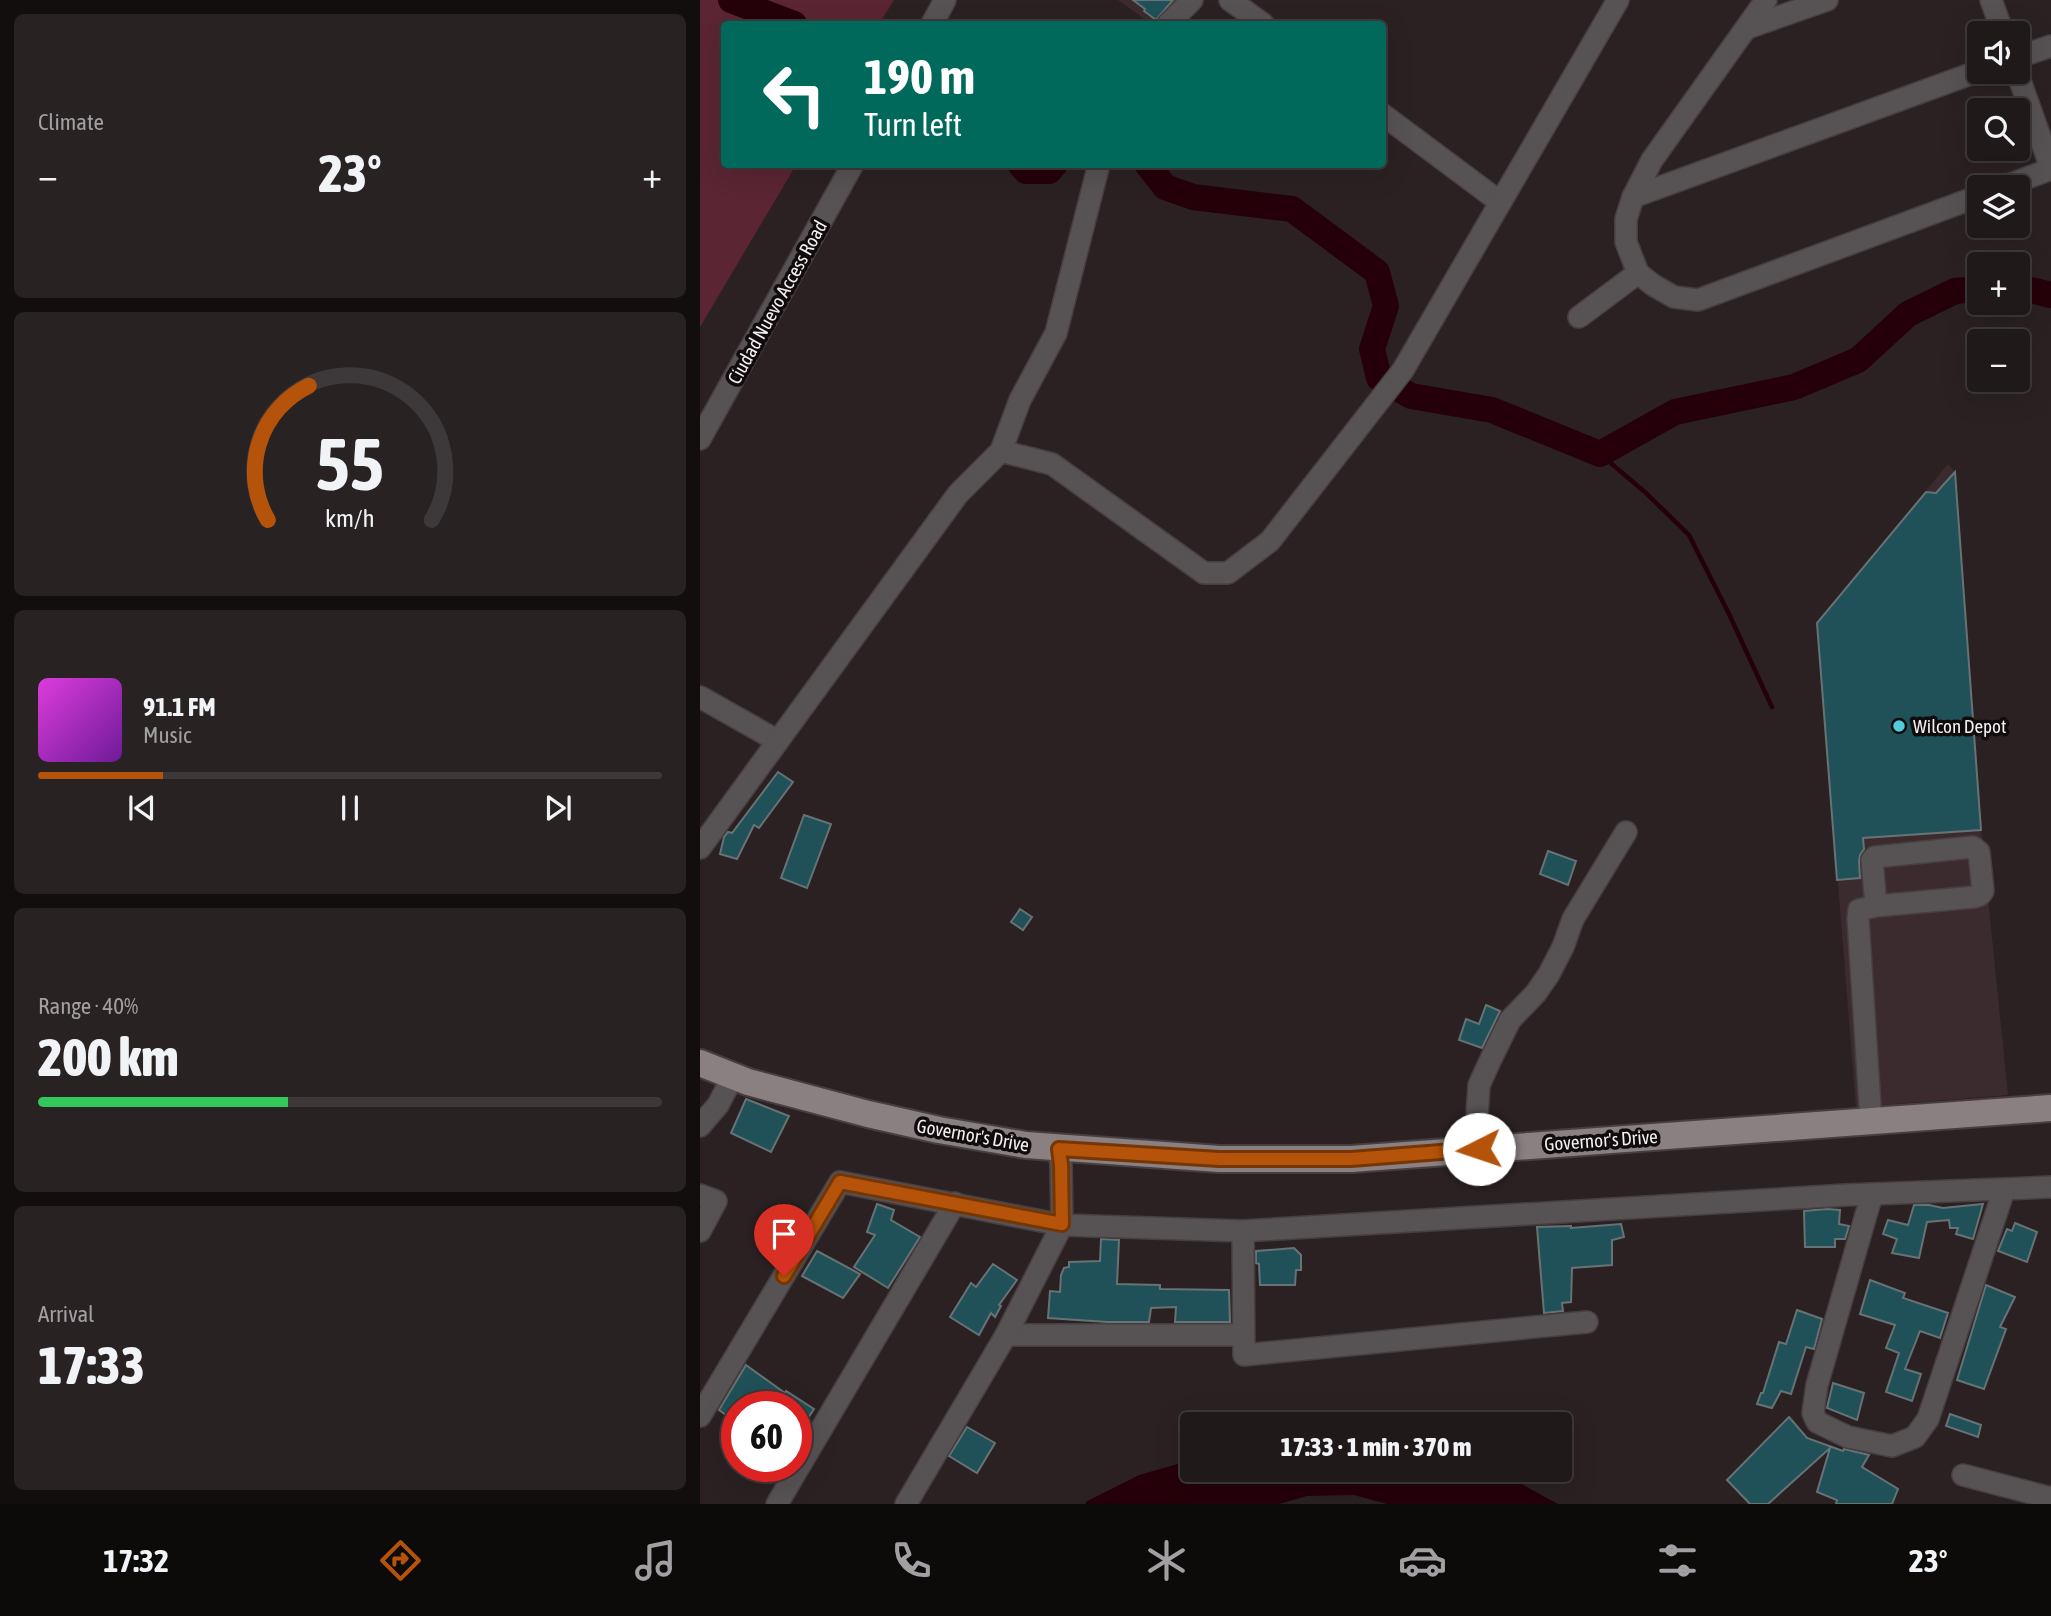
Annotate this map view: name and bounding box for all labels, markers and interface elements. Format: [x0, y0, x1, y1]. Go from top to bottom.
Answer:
map controls [1967, 21, 2030, 392]
button: sound [1967, 21, 2030, 84]
text: 190 m [864, 48, 975, 104]
icon: left [749, 49, 840, 140]
button: search [1967, 98, 2030, 161]
text: Turn left [864, 106, 962, 143]
text: Climate [38, 109, 104, 135]
text: 23° [318, 143, 382, 203]
text: − [38, 153, 58, 196]
text: + [642, 153, 662, 196]
button: layers [1967, 175, 2030, 238]
street label: Ciudad Nuevo Access Road [723, 216, 831, 388]
button: + [1967, 252, 2030, 315]
button: − [1967, 329, 2030, 392]
text: 55 [316, 422, 384, 505]
text: km/h [325, 504, 375, 532]
text: 91.1 FM [143, 692, 216, 722]
place label: Wilcon Depot [1913, 715, 2006, 737]
marker: Wilcon Depot [1891, 718, 1907, 734]
text: Music [143, 722, 191, 748]
icon: previous [123, 789, 161, 827]
icon: pause [331, 789, 369, 827]
icon: next [539, 789, 577, 827]
text: Range · 40% [38, 993, 138, 1019]
text: 200 km [38, 1027, 179, 1087]
position arrow [1442, 1112, 1516, 1186]
street label: Governor's Drive [915, 1114, 1031, 1156]
street label: Governor's Drive [1544, 1125, 1658, 1155]
pin [754, 1204, 814, 1276]
icon: arrive [765, 1215, 803, 1253]
text: Arrival [38, 1301, 94, 1327]
text: 17:33 [38, 1335, 145, 1395]
speed limit sign: 60 [721, 1391, 812, 1482]
text: 17:33 · 1 min · 370 m [1281, 1432, 1471, 1462]
icon: directions [376, 1536, 425, 1585]
icon: music [631, 1536, 680, 1585]
icon: phone [887, 1536, 936, 1585]
icon: climate [1142, 1536, 1191, 1585]
icon: car [1398, 1536, 1447, 1585]
icon: filters [1653, 1536, 1702, 1585]
text: 17:32 [103, 1542, 169, 1579]
text: 23° [1909, 1542, 1948, 1579]

